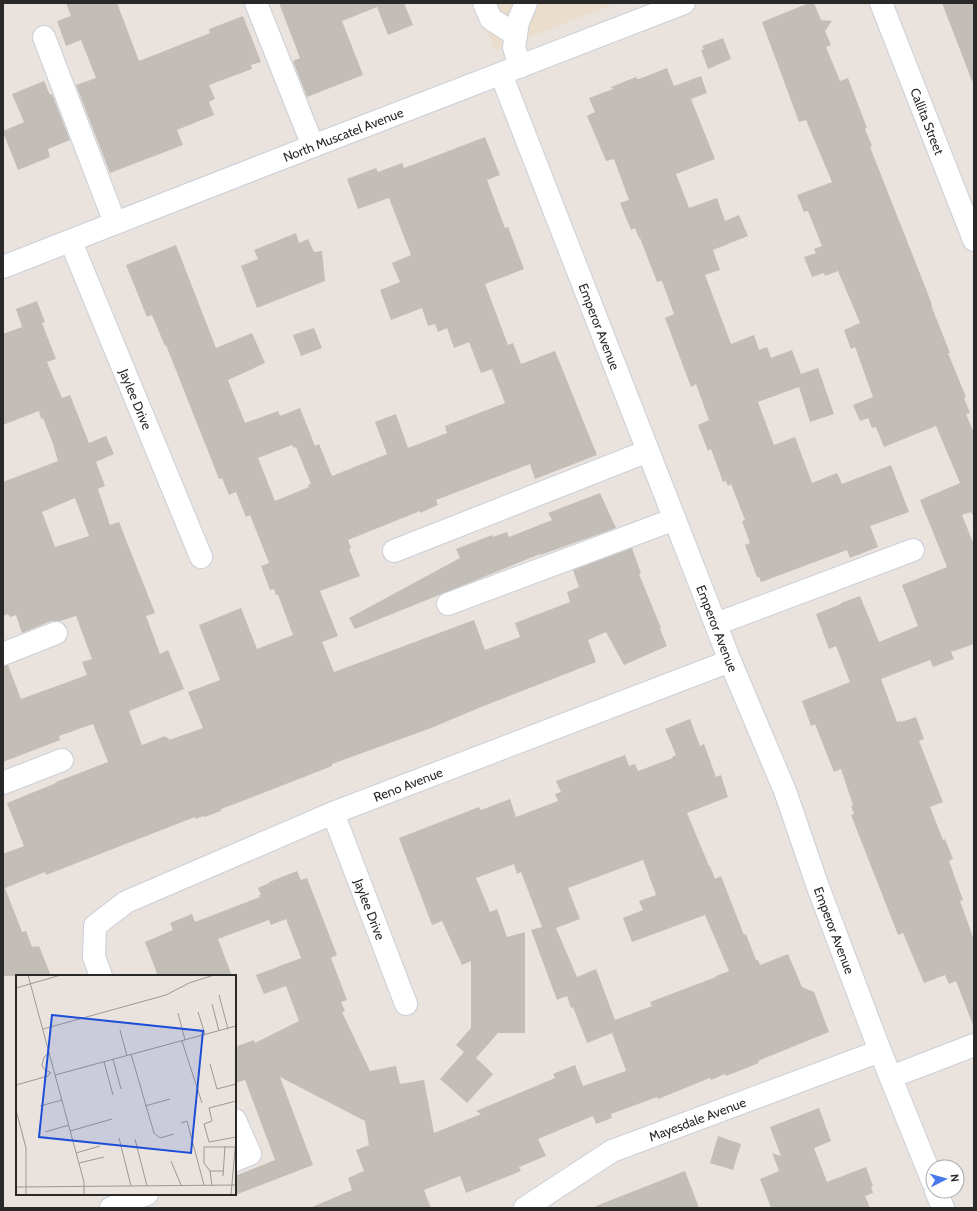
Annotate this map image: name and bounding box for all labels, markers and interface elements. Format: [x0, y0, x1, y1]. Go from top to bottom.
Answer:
street label: Callita Street [907, 86, 948, 157]
street label: North Muscatel Avenue [281, 104, 406, 165]
street label: Emperor Avenue [575, 281, 624, 372]
street label: Jaylee Drive [116, 365, 156, 432]
street label: Emperor Avenue [693, 583, 742, 674]
street label: Reno Avenue [371, 764, 445, 805]
street label: Jaylee Drive [350, 875, 389, 942]
street label: Emperor Avenue [811, 884, 858, 976]
inset map [16, 975, 236, 1195]
street label: Mayesdale Avenue [647, 1094, 748, 1145]
north arrow [925, 1159, 965, 1199]
text: N [948, 1173, 962, 1183]

